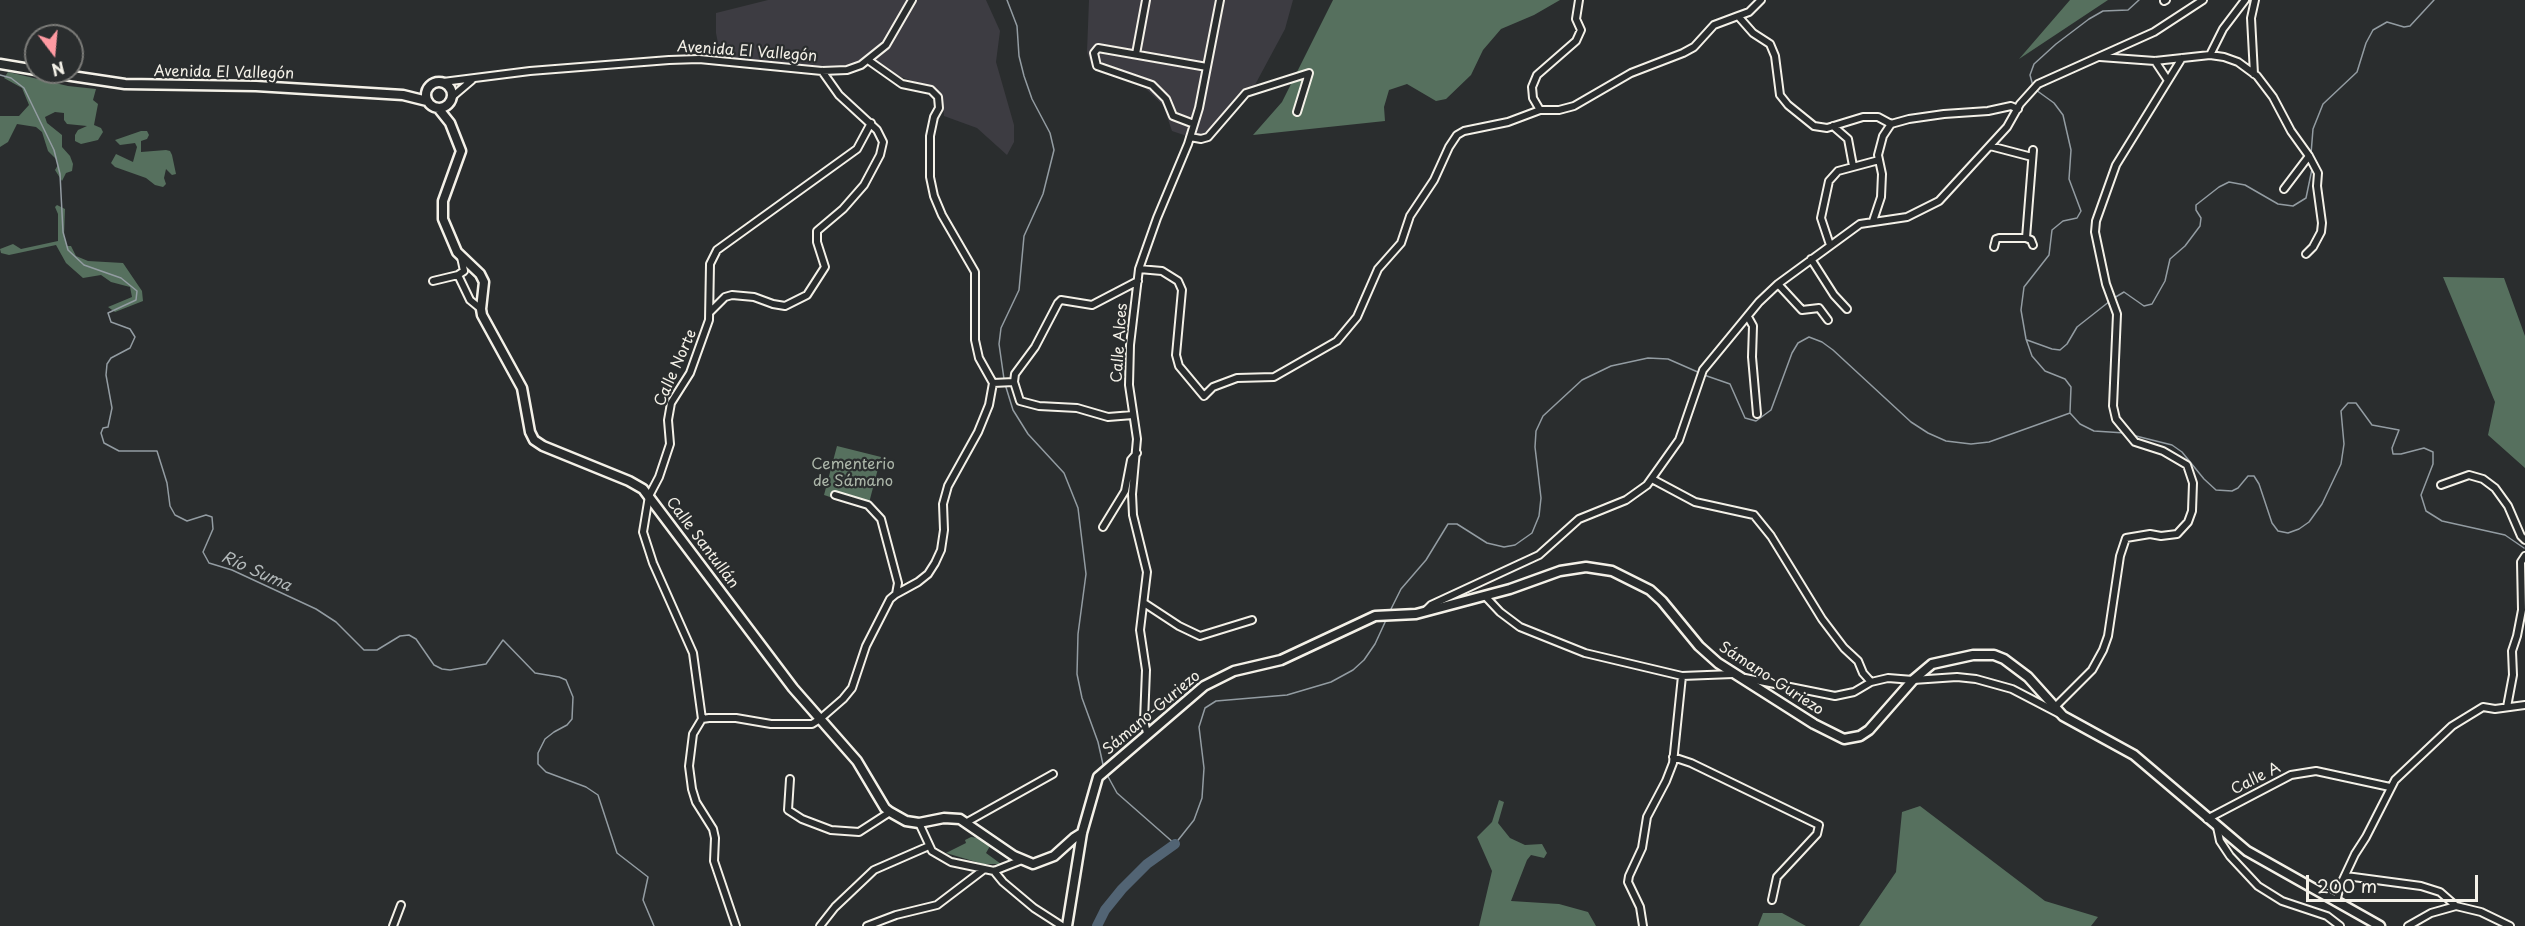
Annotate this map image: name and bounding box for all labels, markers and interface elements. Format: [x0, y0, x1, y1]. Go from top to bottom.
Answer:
north arrow [24, 24, 84, 84]
street label: Avenida El Vallegón [676, 38, 818, 66]
text: N [49, 56, 68, 83]
street label: Avenida El Vallegón [154, 63, 294, 83]
street label: Calle Alces [1108, 303, 1132, 383]
street label: Calle Norte [651, 327, 701, 409]
park label: Cementerio de Sámano [811, 456, 895, 491]
street label: Calle Santullán [662, 494, 742, 592]
water label: Río Suma [218, 548, 294, 596]
street label: Sámano-Guriezo [1715, 638, 1827, 720]
street label: Sámano-Guriezo [1100, 667, 1204, 759]
street label: Calle A [2228, 759, 2284, 799]
scale bar [2309, 863, 2482, 901]
text: 200 m [2317, 872, 2377, 899]

